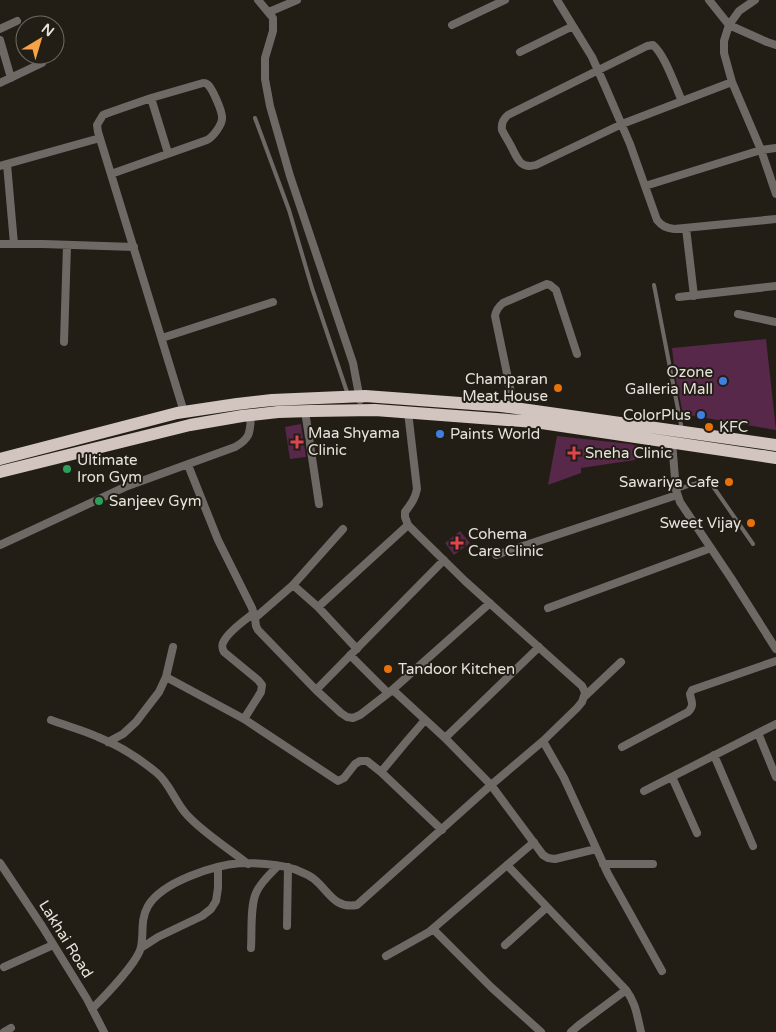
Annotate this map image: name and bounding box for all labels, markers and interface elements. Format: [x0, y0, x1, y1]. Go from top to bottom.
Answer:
north arrow [15, 15, 65, 65]
text: N [38, 20, 57, 40]
place label: Ozone Galleria Mall [625, 363, 713, 398]
place label: Champaran Meat House [462, 370, 548, 405]
marker: Ozone Galleria Mall [717, 375, 729, 387]
marker: Champaran Meat House [552, 382, 564, 394]
place label: ColorPlus [623, 406, 691, 424]
marker: ColorPlus [695, 409, 707, 421]
place label: KFC [719, 418, 748, 436]
marker: KFC [703, 421, 715, 433]
place label: Maa Shyama Clinic [308, 424, 400, 459]
place label: Paints World [450, 425, 540, 443]
marker: Paints World [434, 428, 446, 440]
marker: Maa Shyama Clinic [290, 435, 304, 449]
place label: Sneha Clinic [585, 444, 672, 462]
marker: Sneha Clinic [567, 446, 581, 460]
place label: Ultimate Iron Gym [77, 451, 142, 486]
marker: Ultimate Iron Gym [61, 463, 73, 475]
place label: Sawariya Cafe [619, 473, 719, 491]
marker: Sawariya Cafe [723, 476, 735, 488]
place label: Sanjeev Gym [109, 492, 202, 510]
marker: Sanjeev Gym [93, 495, 105, 507]
place label: Sweet Vijay [660, 514, 741, 532]
marker: Sweet Vijay [745, 517, 757, 529]
place label: Cohema Care Clinic [468, 525, 544, 560]
marker: Cohema Care Clinic [450, 536, 464, 550]
place label: Tandoor Kitchen [398, 660, 515, 678]
marker: Tandoor Kitchen [382, 663, 394, 675]
street label: Lakhai Road [35, 897, 97, 981]

